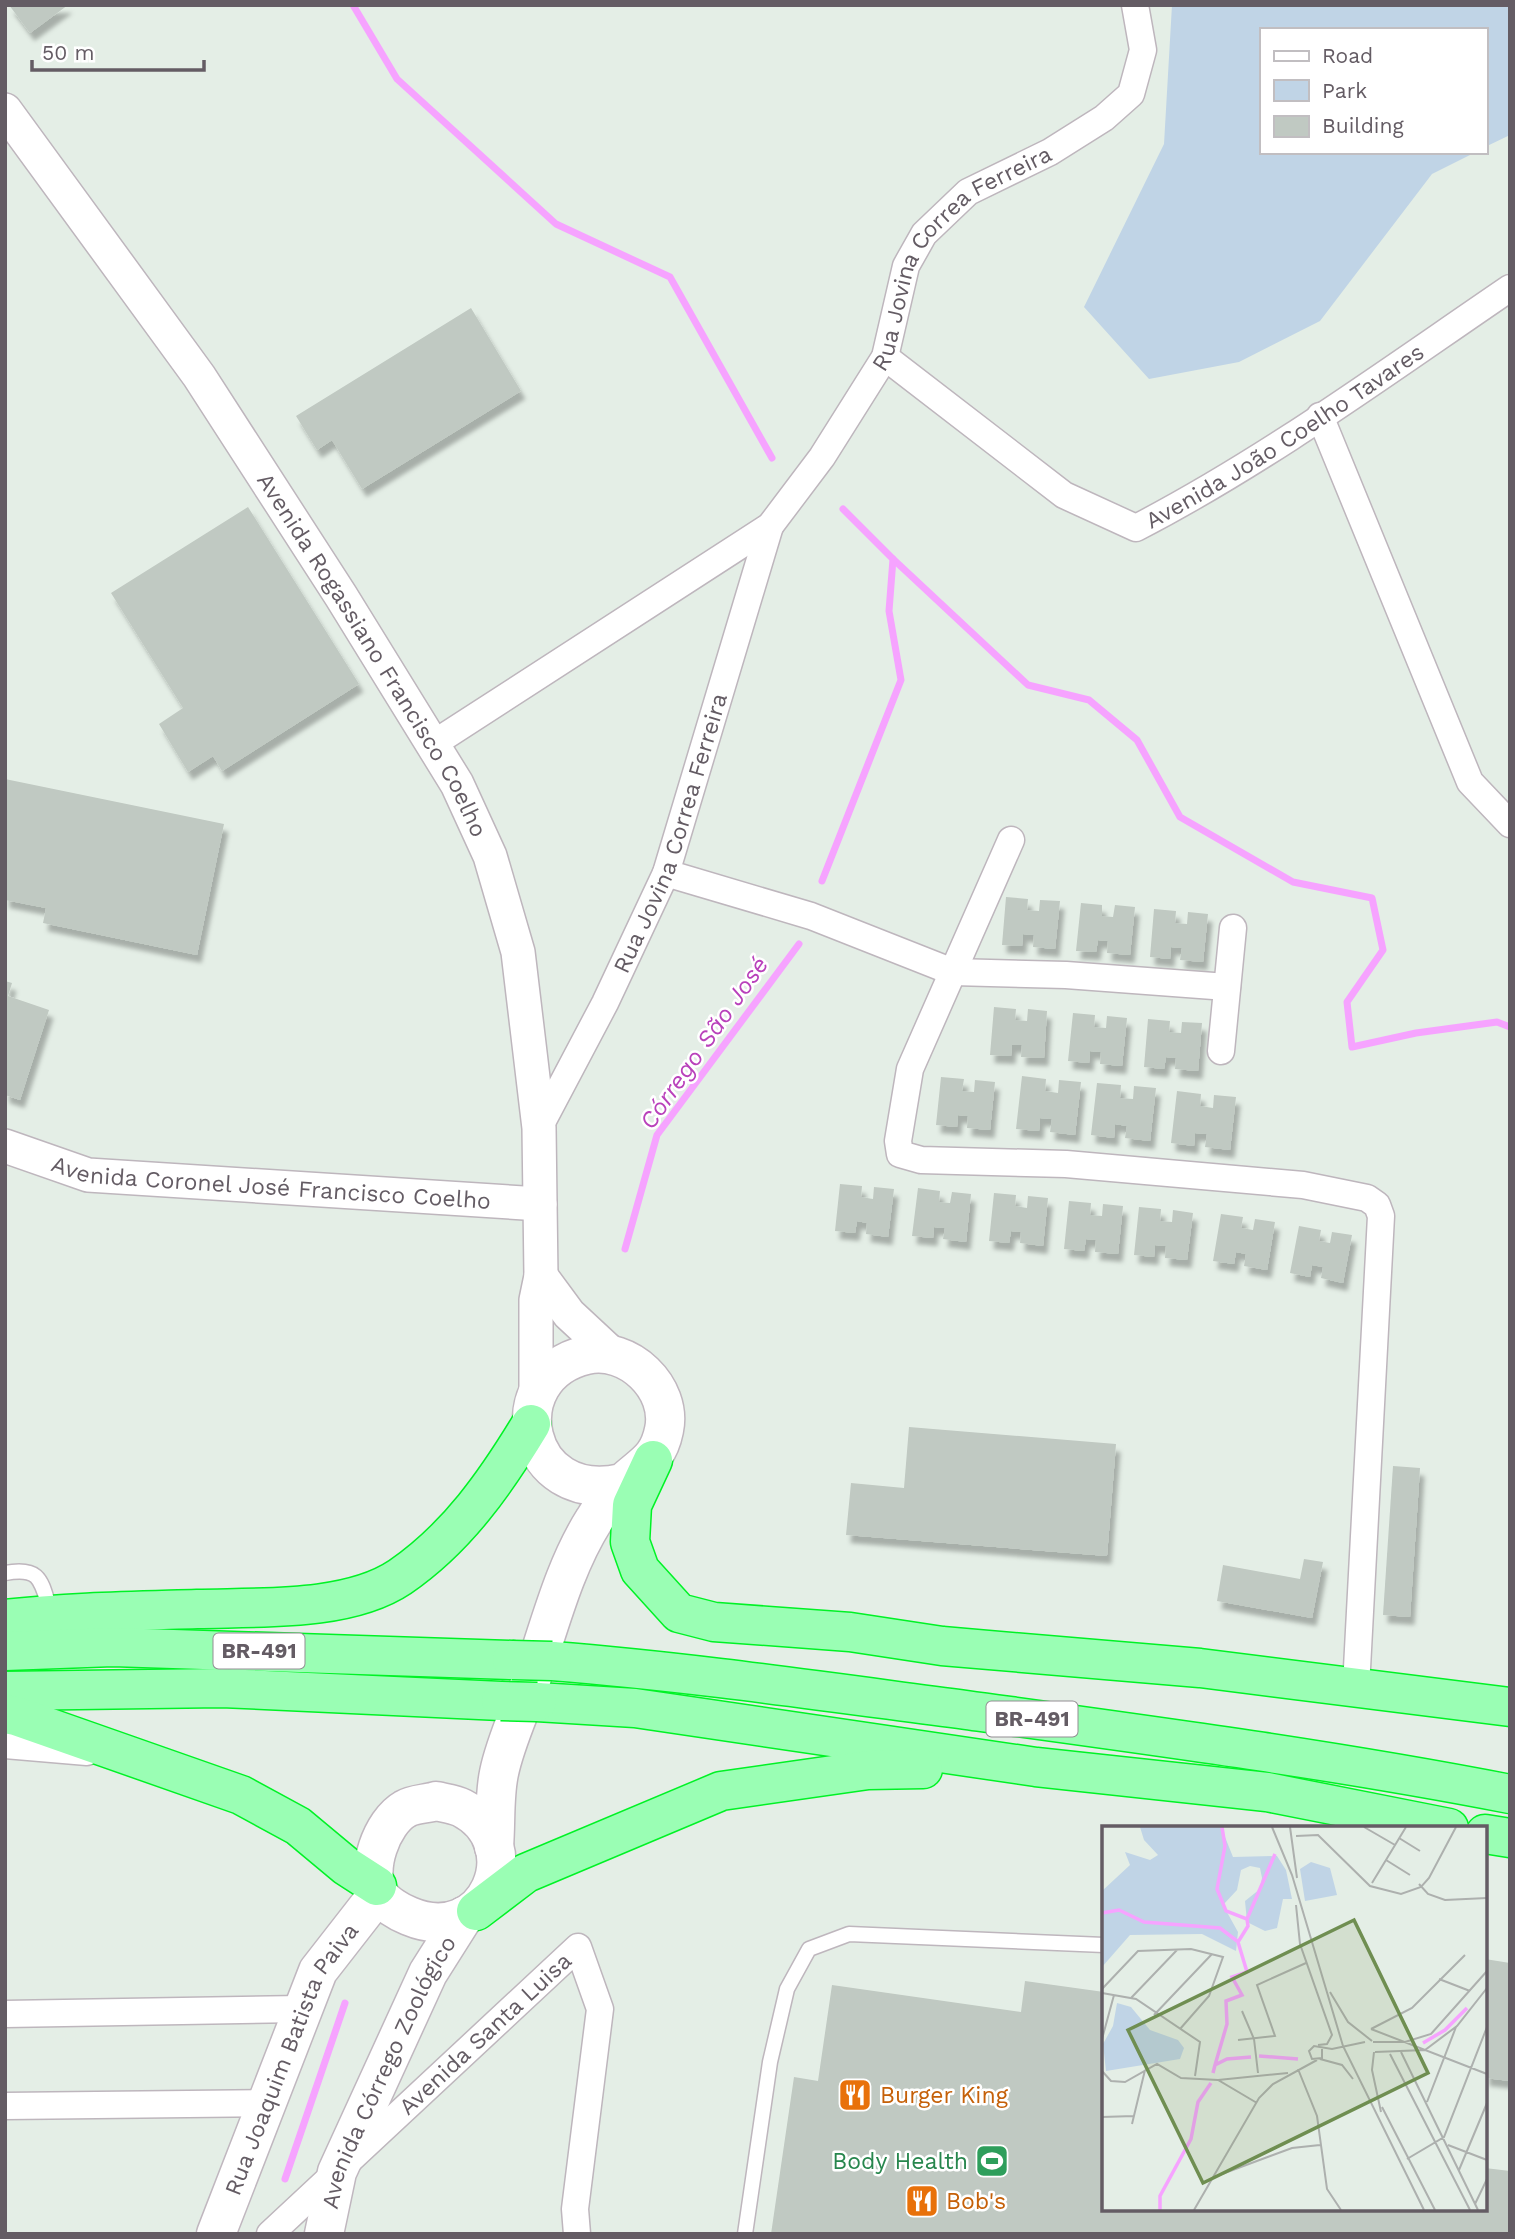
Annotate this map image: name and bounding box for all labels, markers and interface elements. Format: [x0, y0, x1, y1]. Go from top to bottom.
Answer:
scale bar [32, 28, 203, 72]
legend [1260, 28, 1487, 154]
text: 50 m [42, 40, 94, 65]
text: Road [1322, 43, 1373, 68]
text: Park [1322, 78, 1367, 103]
text: Building [1322, 113, 1404, 138]
street label: Rua Jovina Correa Ferreira [867, 140, 1056, 376]
street label: Avenida João Coelho Tavares [1141, 338, 1429, 534]
street label: Avenida Rogassiano Francisco Coelho [251, 468, 492, 841]
street label: Rua Jovina Correa Ferreira [608, 690, 733, 978]
water label: Córrego São José [634, 951, 774, 1135]
street label: Avenida Coronel José Francisco Coelho [48, 1150, 492, 1215]
road number: BR-491 [214, 1634, 304, 1668]
road number: BR-491 [986, 1702, 1078, 1736]
inset map [1102, 1826, 1487, 2211]
street label: Rua Joaquim Batista Paiva [219, 1918, 364, 2199]
street label: Avenida Córrego Zoológico [317, 1931, 462, 2211]
street label: Avenida Santa Luisa [394, 1947, 577, 2121]
restaurant icon: Burger King [836, 2076, 874, 2114]
place label: Burger King [880, 2082, 1009, 2109]
sports icon: Body Health [973, 2142, 1011, 2180]
place label: Body Health [832, 2148, 968, 2175]
restaurant icon: Bob's [903, 2182, 941, 2220]
place label: Bob's [946, 2188, 1006, 2215]

